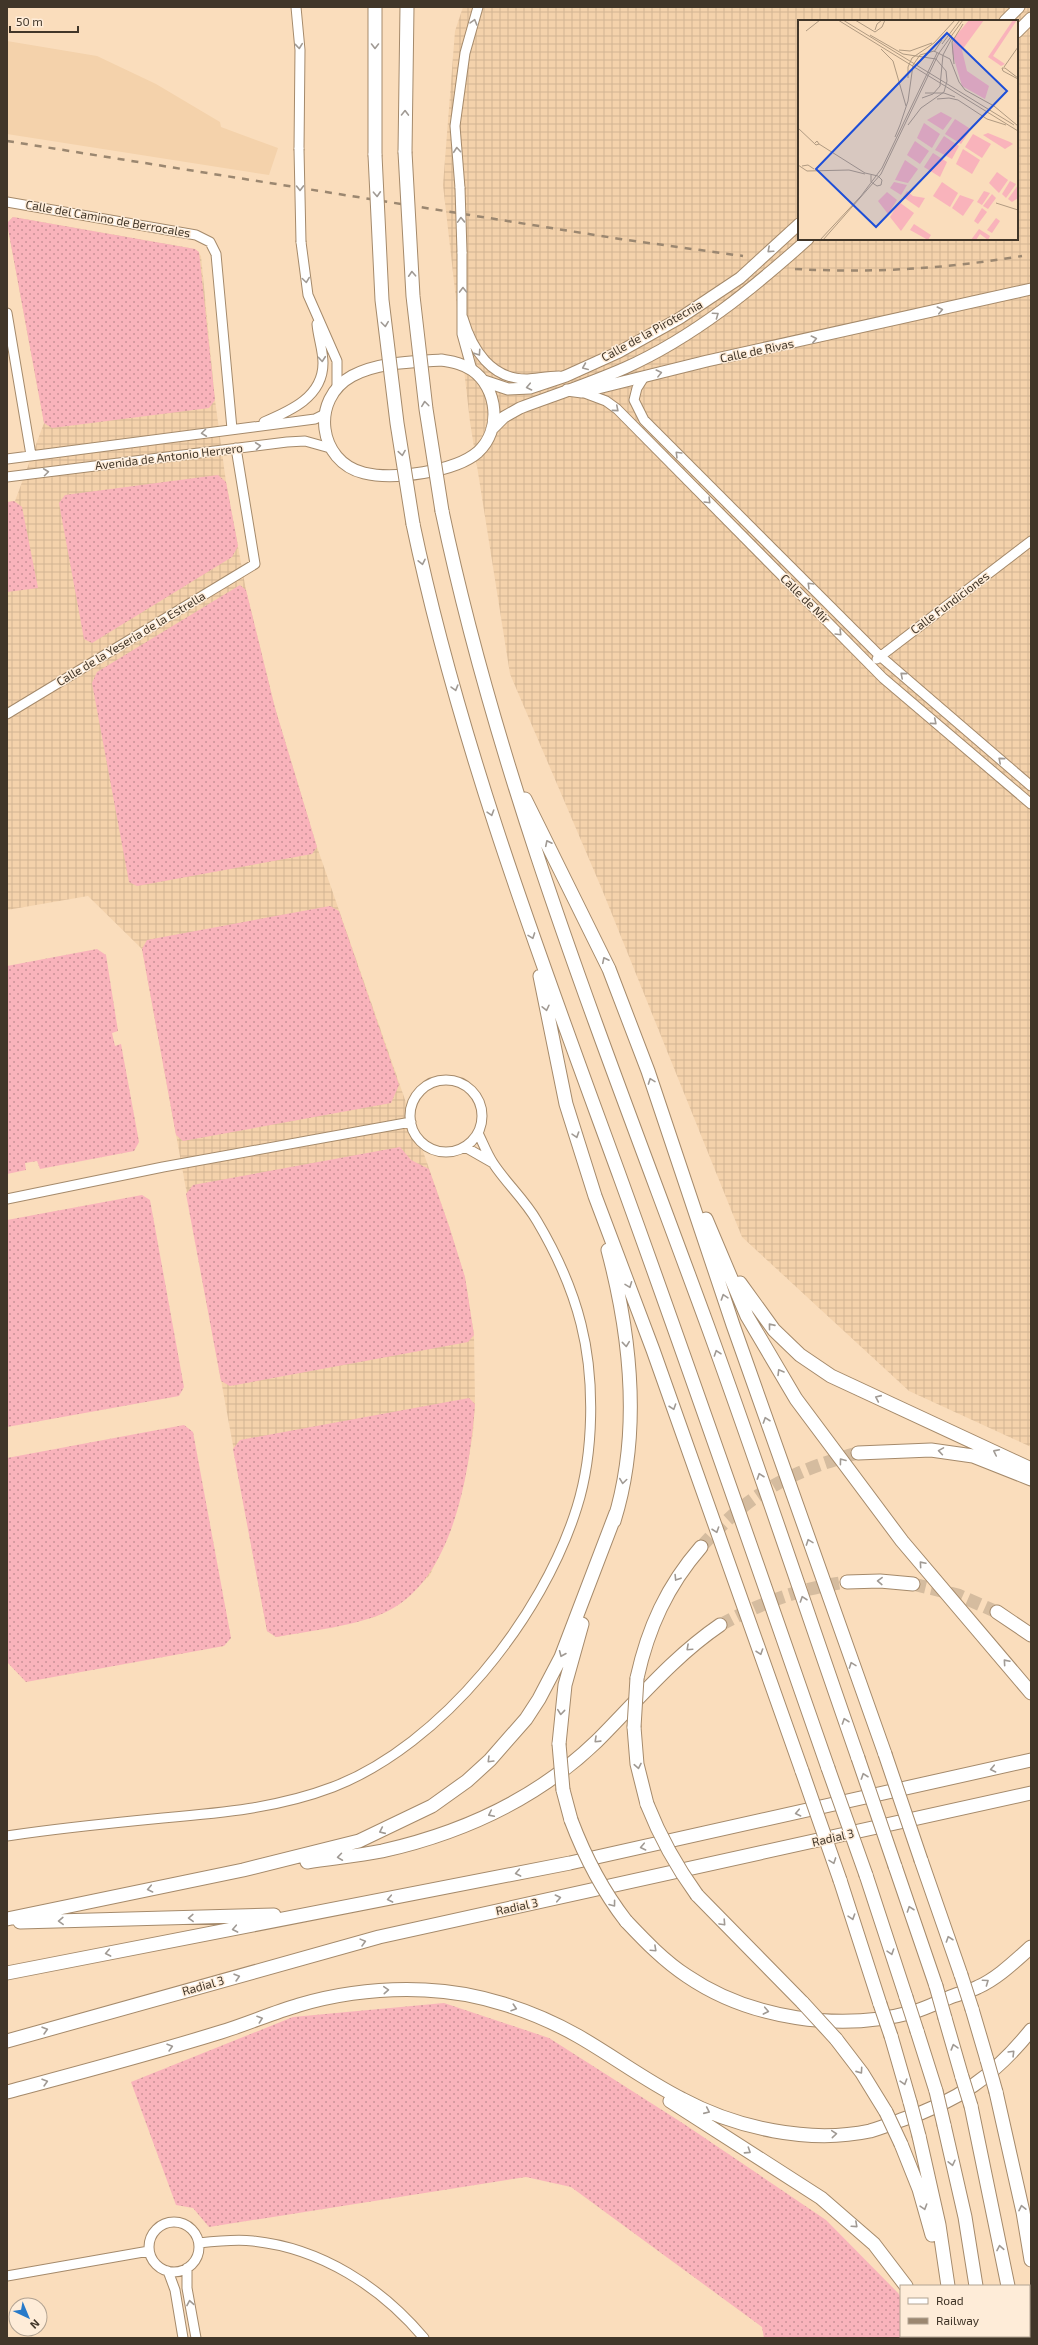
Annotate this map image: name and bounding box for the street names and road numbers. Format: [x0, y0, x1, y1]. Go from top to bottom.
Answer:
street label: Calle del Camino de Berrocales [25, 197, 192, 239]
street label: Calle de la Pirotecnia [599, 297, 705, 364]
street label: Calle de Rivas [719, 335, 795, 365]
street label: Avenida de Antonio Herrero [94, 440, 244, 472]
street label: Calle Fundiciones [907, 568, 991, 636]
street label: Calle de Mir [778, 571, 833, 626]
street label: Calle de la Yeseria de la Estrella [53, 588, 207, 688]
street label: Radial 3 [810, 1825, 855, 1849]
street label: Radial 3 [494, 1895, 539, 1917]
street label: Radial 3 [180, 1972, 225, 1998]

